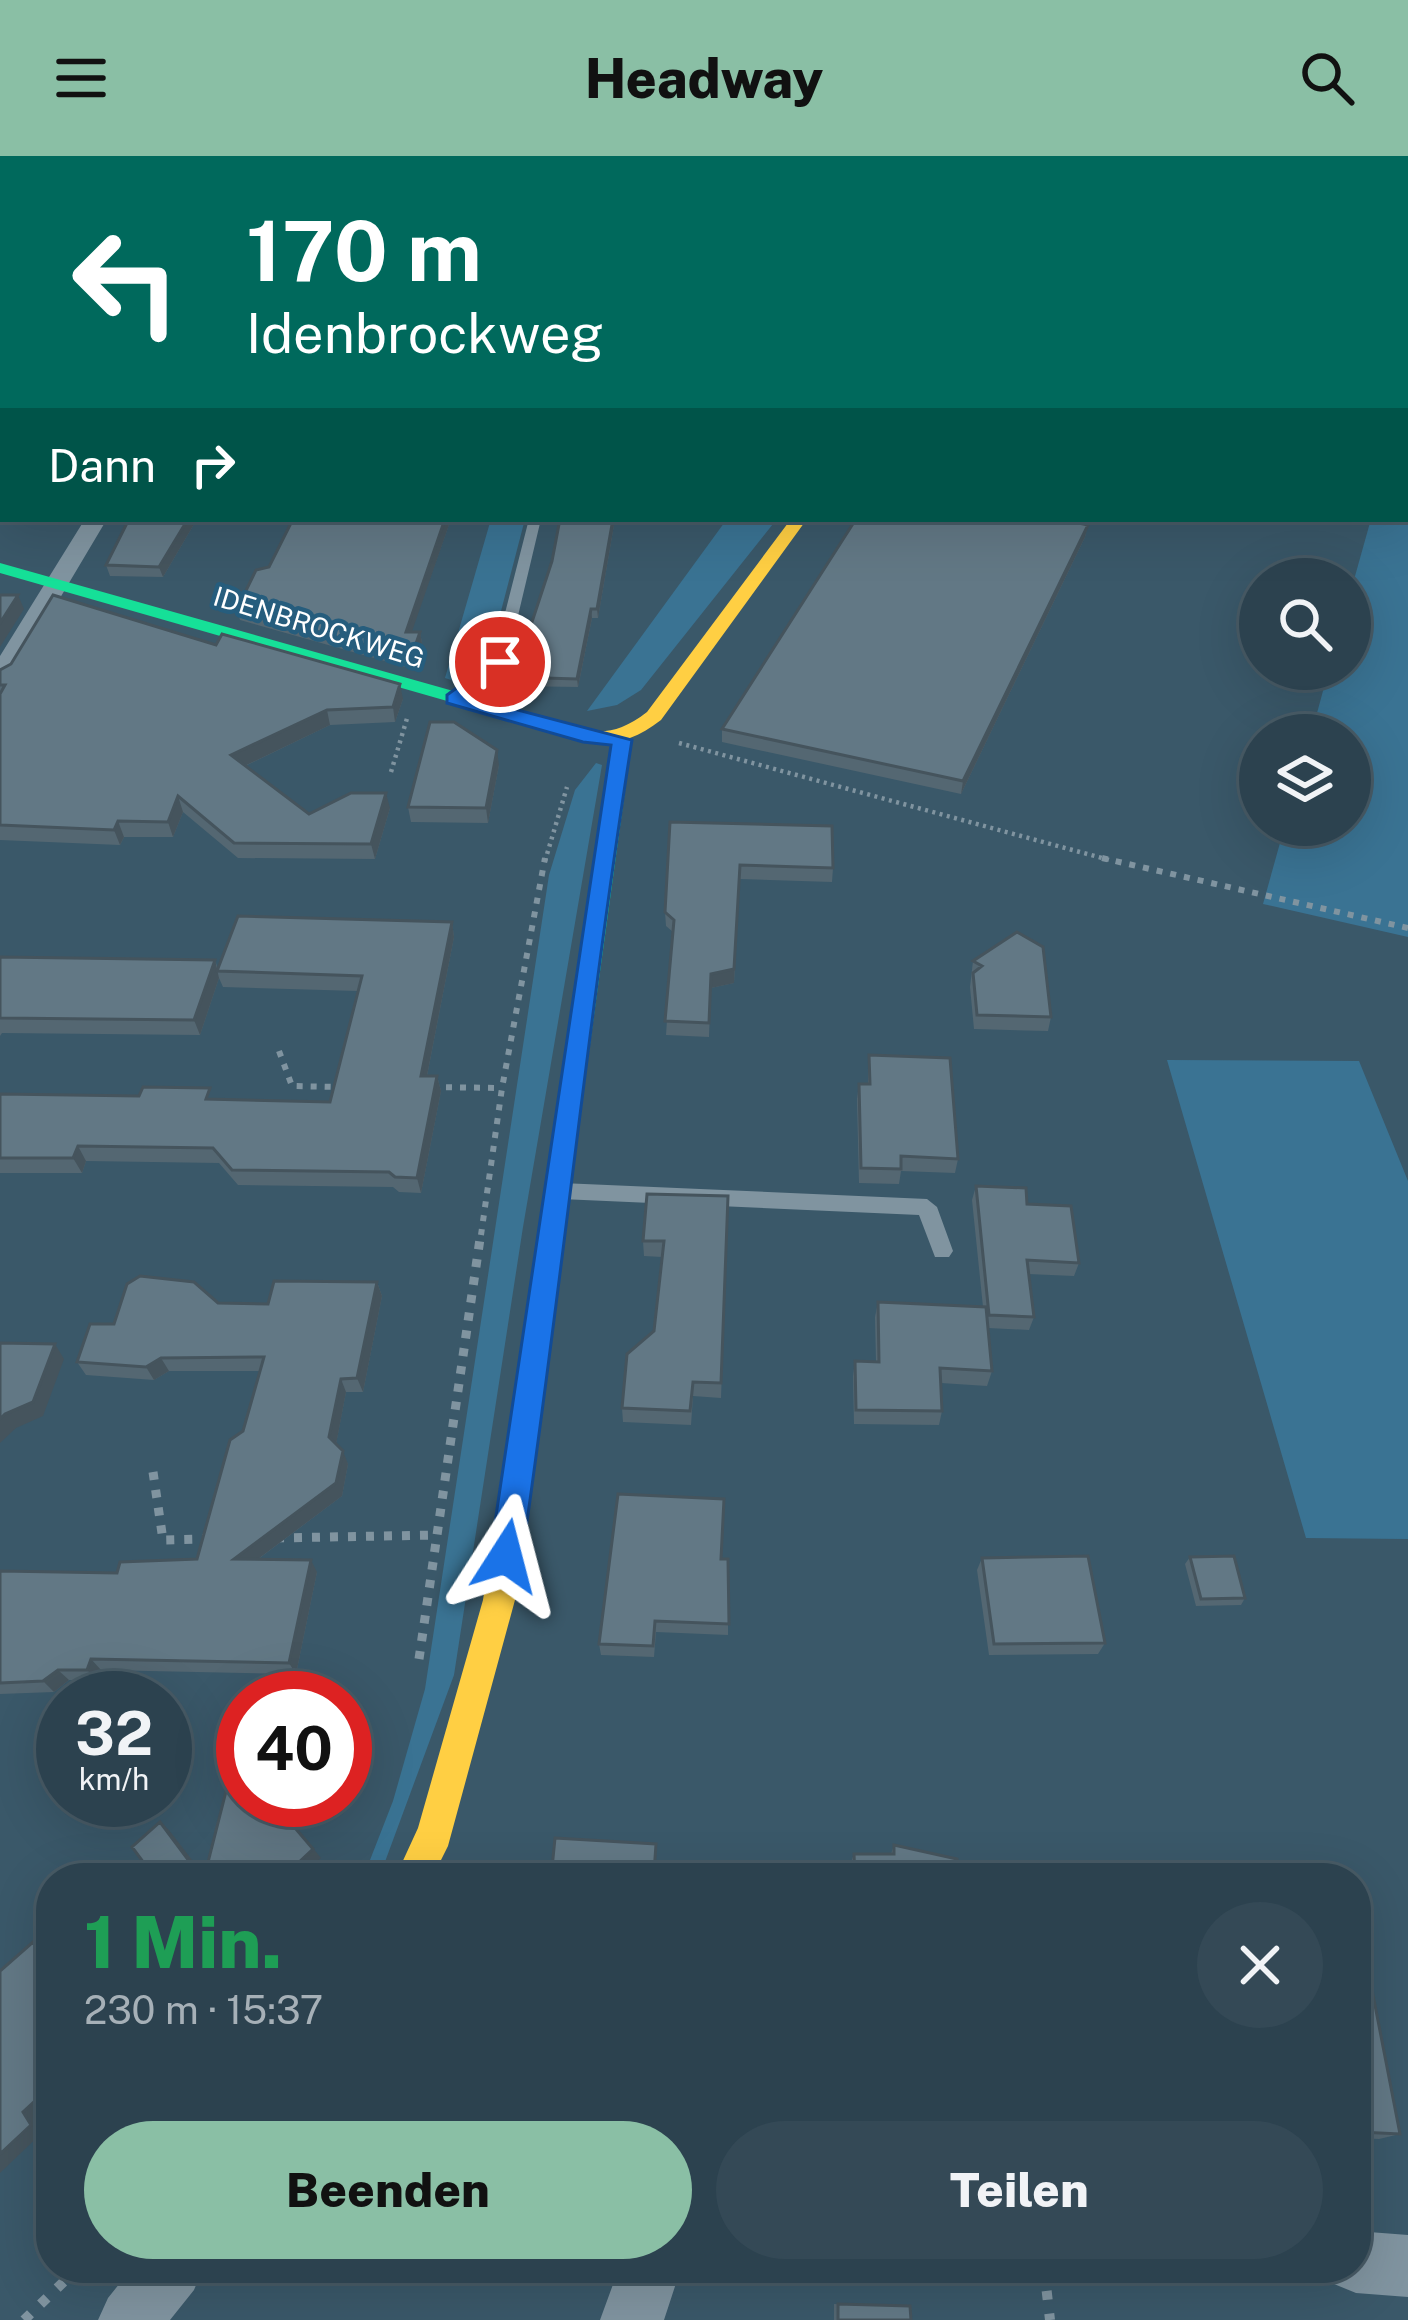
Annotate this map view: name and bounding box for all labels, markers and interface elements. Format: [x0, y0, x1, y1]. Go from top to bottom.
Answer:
icon: menu [48, 45, 114, 111]
icon: search [1294, 45, 1360, 111]
text: Headway [585, 47, 823, 110]
text: 170 m [246, 201, 482, 300]
icon: left [48, 204, 204, 360]
text: Idenbrockweg [246, 302, 604, 365]
icon: right [180, 432, 246, 498]
text: Dann [48, 439, 156, 492]
map controls [1239, 558, 1371, 846]
button: search [1239, 558, 1371, 690]
street label: IDENBROCKWEG [210, 580, 429, 674]
pin [449, 611, 551, 713]
icon: arrive [467, 629, 533, 695]
button: layers [1239, 714, 1371, 846]
position arrow [443, 1493, 569, 1619]
speed limit sign: 40 [216, 1671, 372, 1827]
text: 32 [75, 1698, 153, 1769]
text: km/h [79, 1761, 149, 1797]
text: 1 Min. [84, 1900, 282, 1984]
button: close [1197, 1902, 1323, 2028]
text: 230 m · 15:37 [84, 1987, 323, 2033]
button: Beenden [84, 2121, 692, 2259]
button: Teilen [716, 2121, 1323, 2259]

